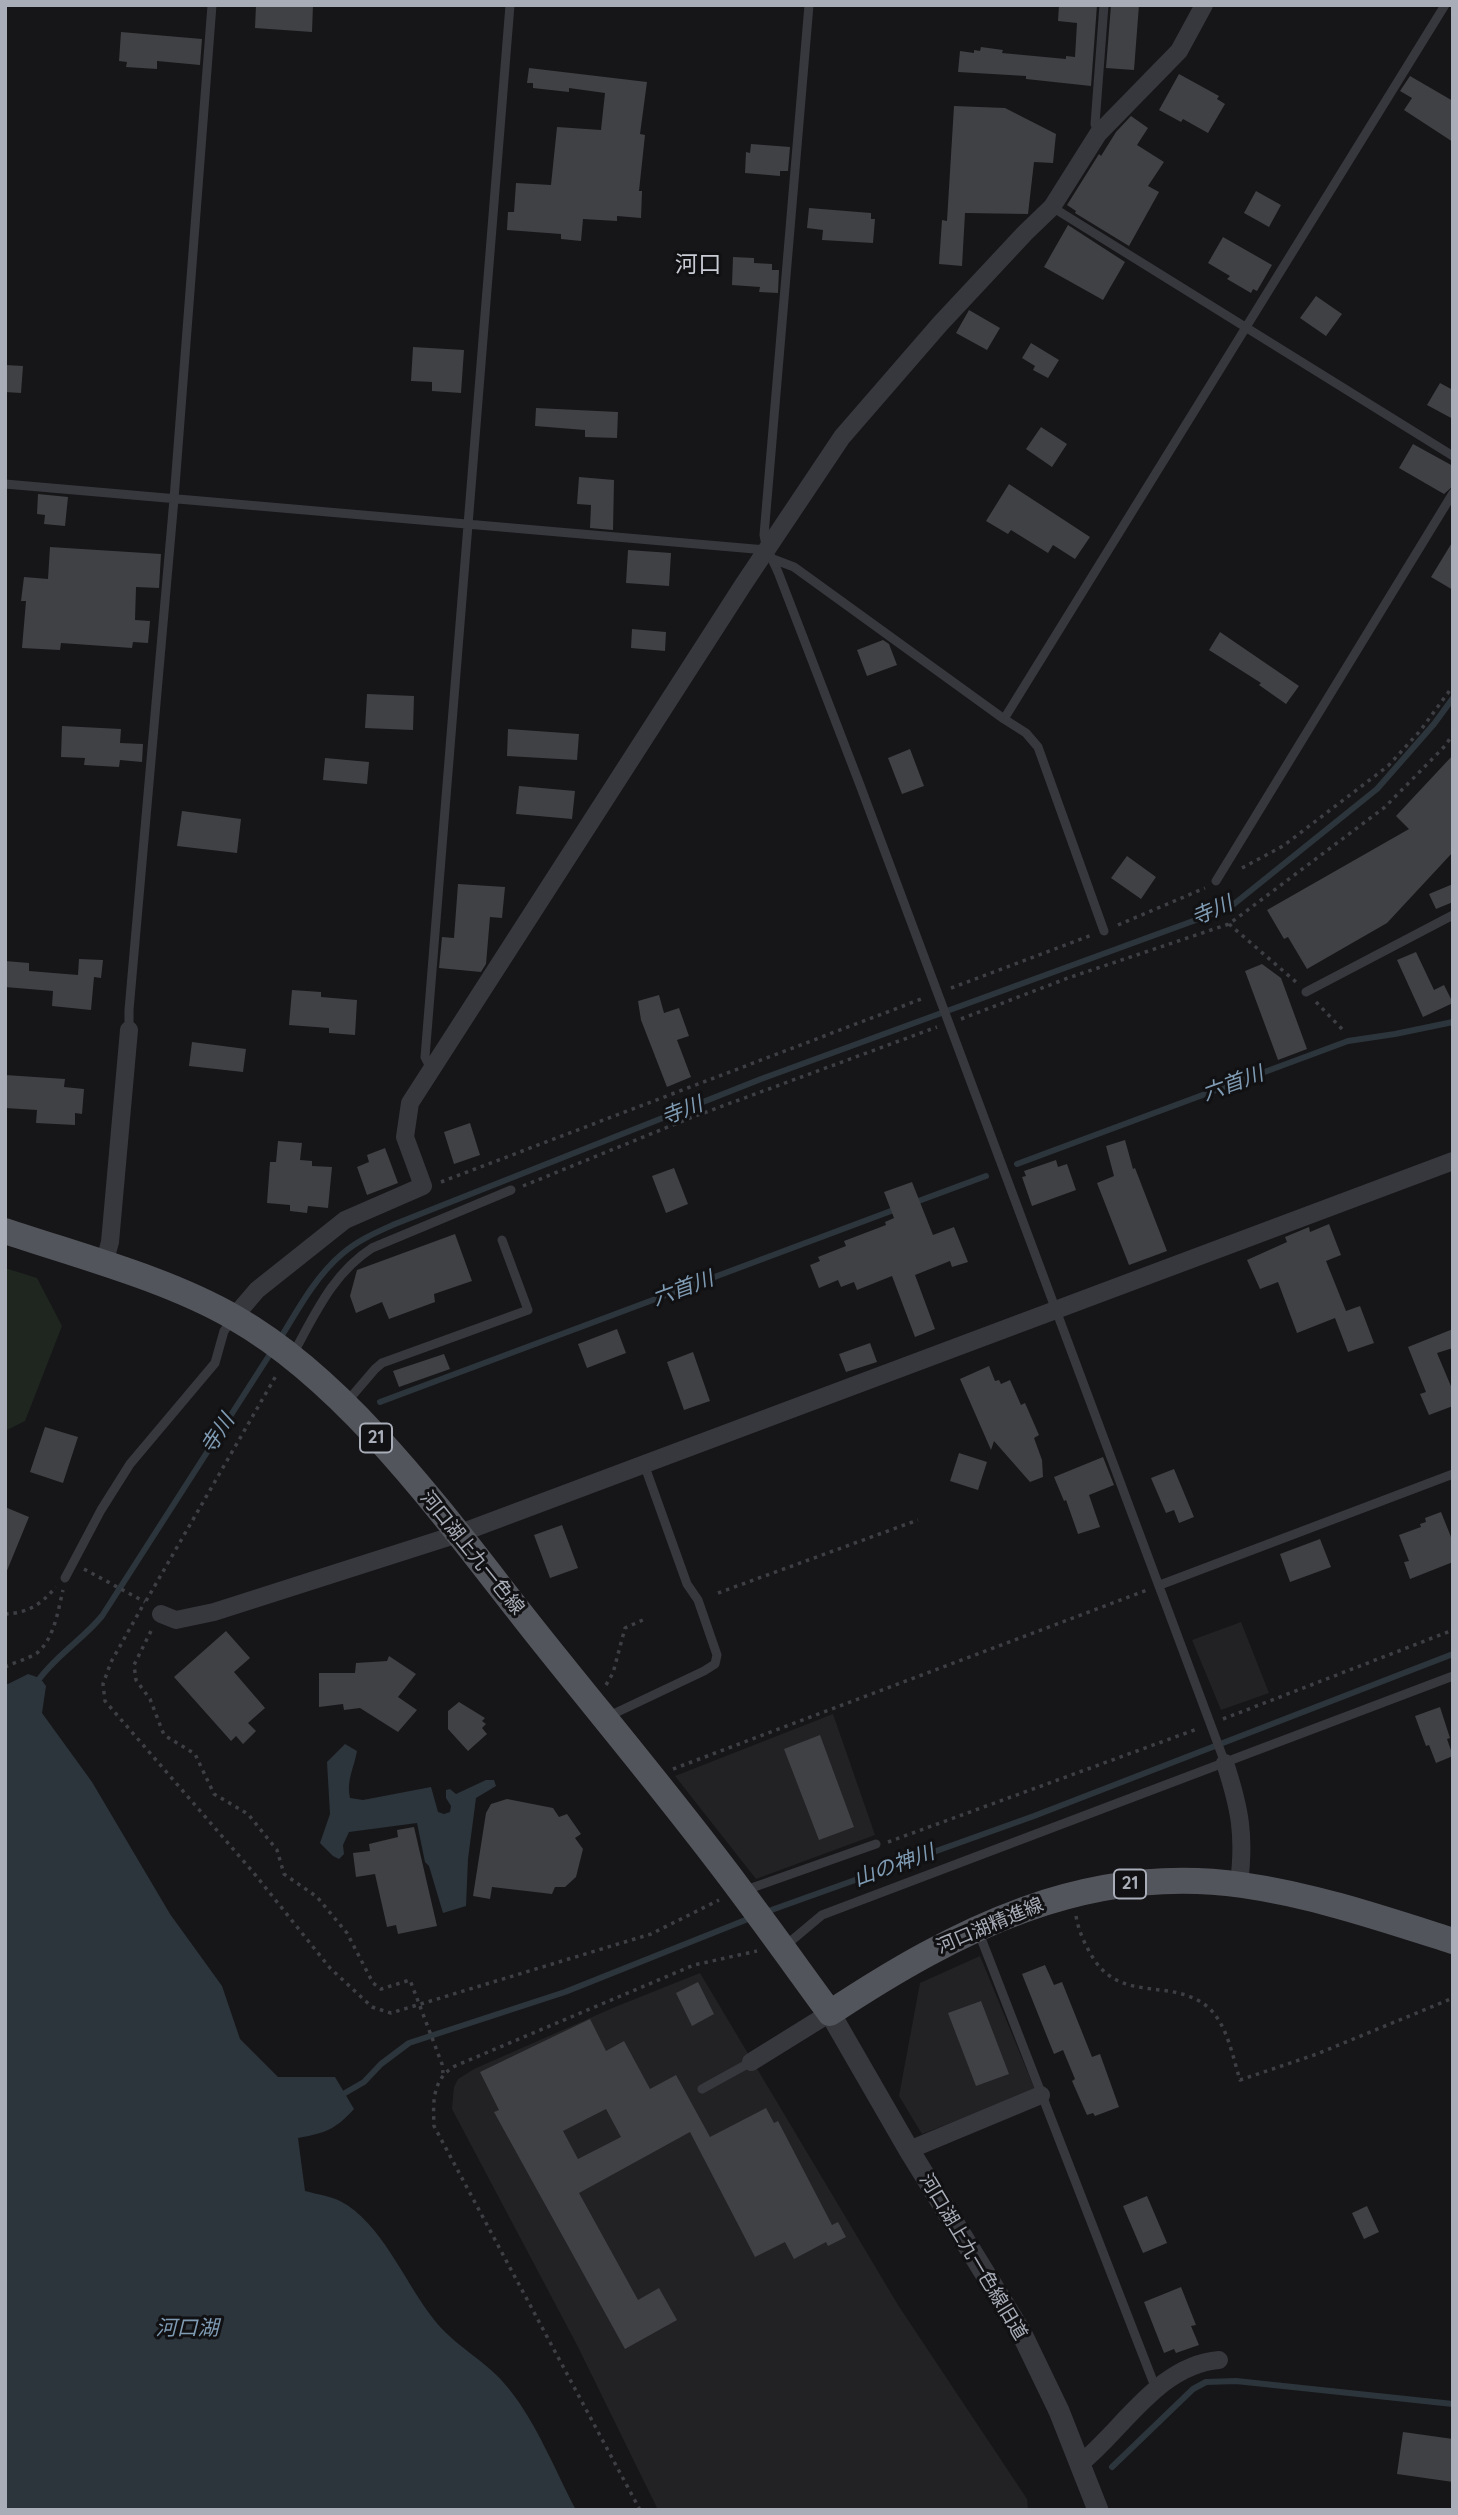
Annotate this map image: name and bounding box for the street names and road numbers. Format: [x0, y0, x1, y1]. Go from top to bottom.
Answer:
road number: 21 [360, 1423, 392, 1452]
street label: 河口湖上九一色線 [415, 1487, 529, 1619]
road number: 21 [1114, 1870, 1146, 1898]
street label: 河口湖精進線 [933, 1893, 1047, 1959]
street label: 河口湖上九一色線旧道 [914, 2170, 1032, 2344]

